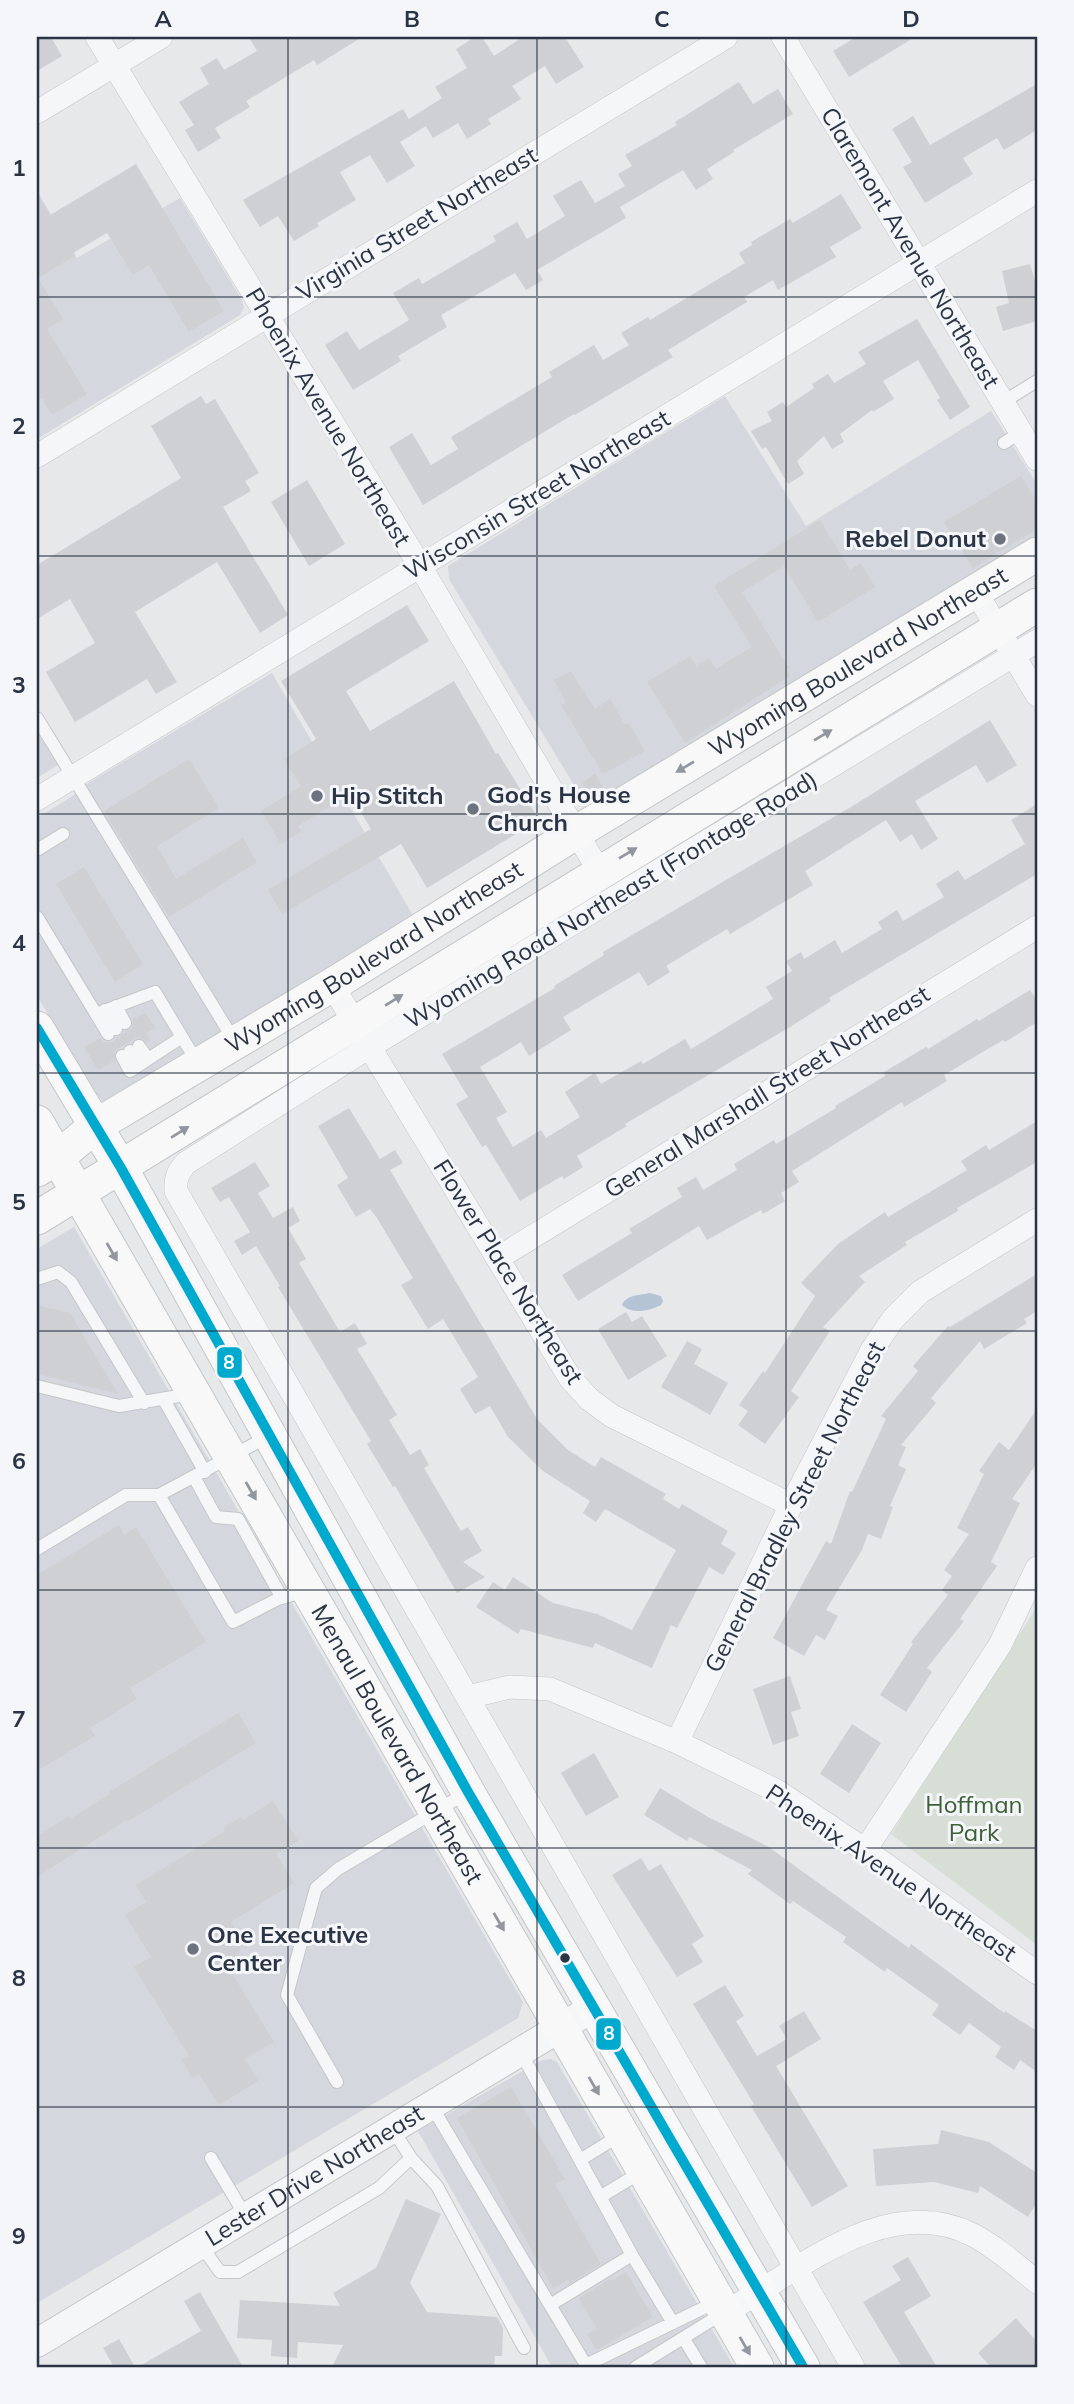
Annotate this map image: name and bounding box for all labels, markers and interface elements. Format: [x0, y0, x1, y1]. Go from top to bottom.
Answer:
text: A [154, 4, 172, 33]
text: B [404, 4, 420, 33]
text: C [654, 4, 670, 33]
text: D [902, 4, 920, 33]
street label: Claremont Avenue Northeast [815, 102, 1007, 393]
street label: Virginia Street Northeast [291, 139, 542, 307]
text: 1 [12, 153, 26, 182]
street label: Phoenix Avenue Northeast [240, 282, 418, 551]
street label: Wisconsin Street Northeast [398, 403, 675, 586]
text: 2 [12, 411, 26, 440]
place label: Rebel Donut [845, 523, 986, 553]
marker: Rebel Donut [992, 531, 1008, 547]
street label: Wyoming Boulevard Northeast [703, 559, 1012, 763]
text: 3 [12, 670, 26, 699]
one-way arrow [813, 729, 832, 742]
one-way arrow [676, 761, 695, 773]
street label: Wyoming Road Northeast (Frontage Road) [398, 764, 822, 1035]
place label: God's House Church [487, 779, 631, 837]
place label: Hip Stitch [331, 780, 444, 810]
marker: Hip Stitch [309, 788, 325, 804]
marker: God's House Church [465, 801, 481, 817]
one-way arrow [619, 847, 638, 860]
street label: Wyoming Boulevard Northeast [219, 854, 528, 1059]
text: 4 [12, 928, 26, 957]
street label: General Marshall Street Northeast [598, 978, 935, 1204]
one-way arrow [384, 994, 404, 1007]
one-way arrow [170, 1126, 189, 1139]
street label: Flower Place Northeast [427, 1154, 590, 1389]
text: 5 [12, 1187, 26, 1216]
one-way arrow [106, 1243, 118, 1262]
street label: General Bradley Street Northeast [697, 1336, 891, 1677]
line badge: 8 [216, 1346, 243, 1379]
text: 8 [223, 1350, 235, 1374]
text: 6 [12, 1446, 26, 1475]
one-way arrow [245, 1482, 257, 1501]
street label: Menaul Boulevard Northeast [305, 1599, 490, 1889]
text: 7 [12, 1704, 26, 1733]
street label: Phoenix Avenue Northeast [760, 1777, 1023, 1967]
park label: Hoffman Park [925, 1789, 1023, 1847]
one-way arrow [493, 1913, 505, 1932]
place label: One Executive Center [207, 1919, 368, 1977]
marker: One Executive Center [185, 1941, 201, 1957]
unlabelled marker [558, 1951, 572, 1965]
text: 8 [12, 1963, 26, 1992]
line badge: 8 [595, 2017, 622, 2051]
text: 8 [603, 2021, 615, 2045]
one-way arrow [588, 2076, 600, 2095]
street label: Lester Drive Northeast [199, 2098, 429, 2252]
text: 9 [12, 2221, 26, 2250]
one-way arrow [739, 2336, 751, 2356]

